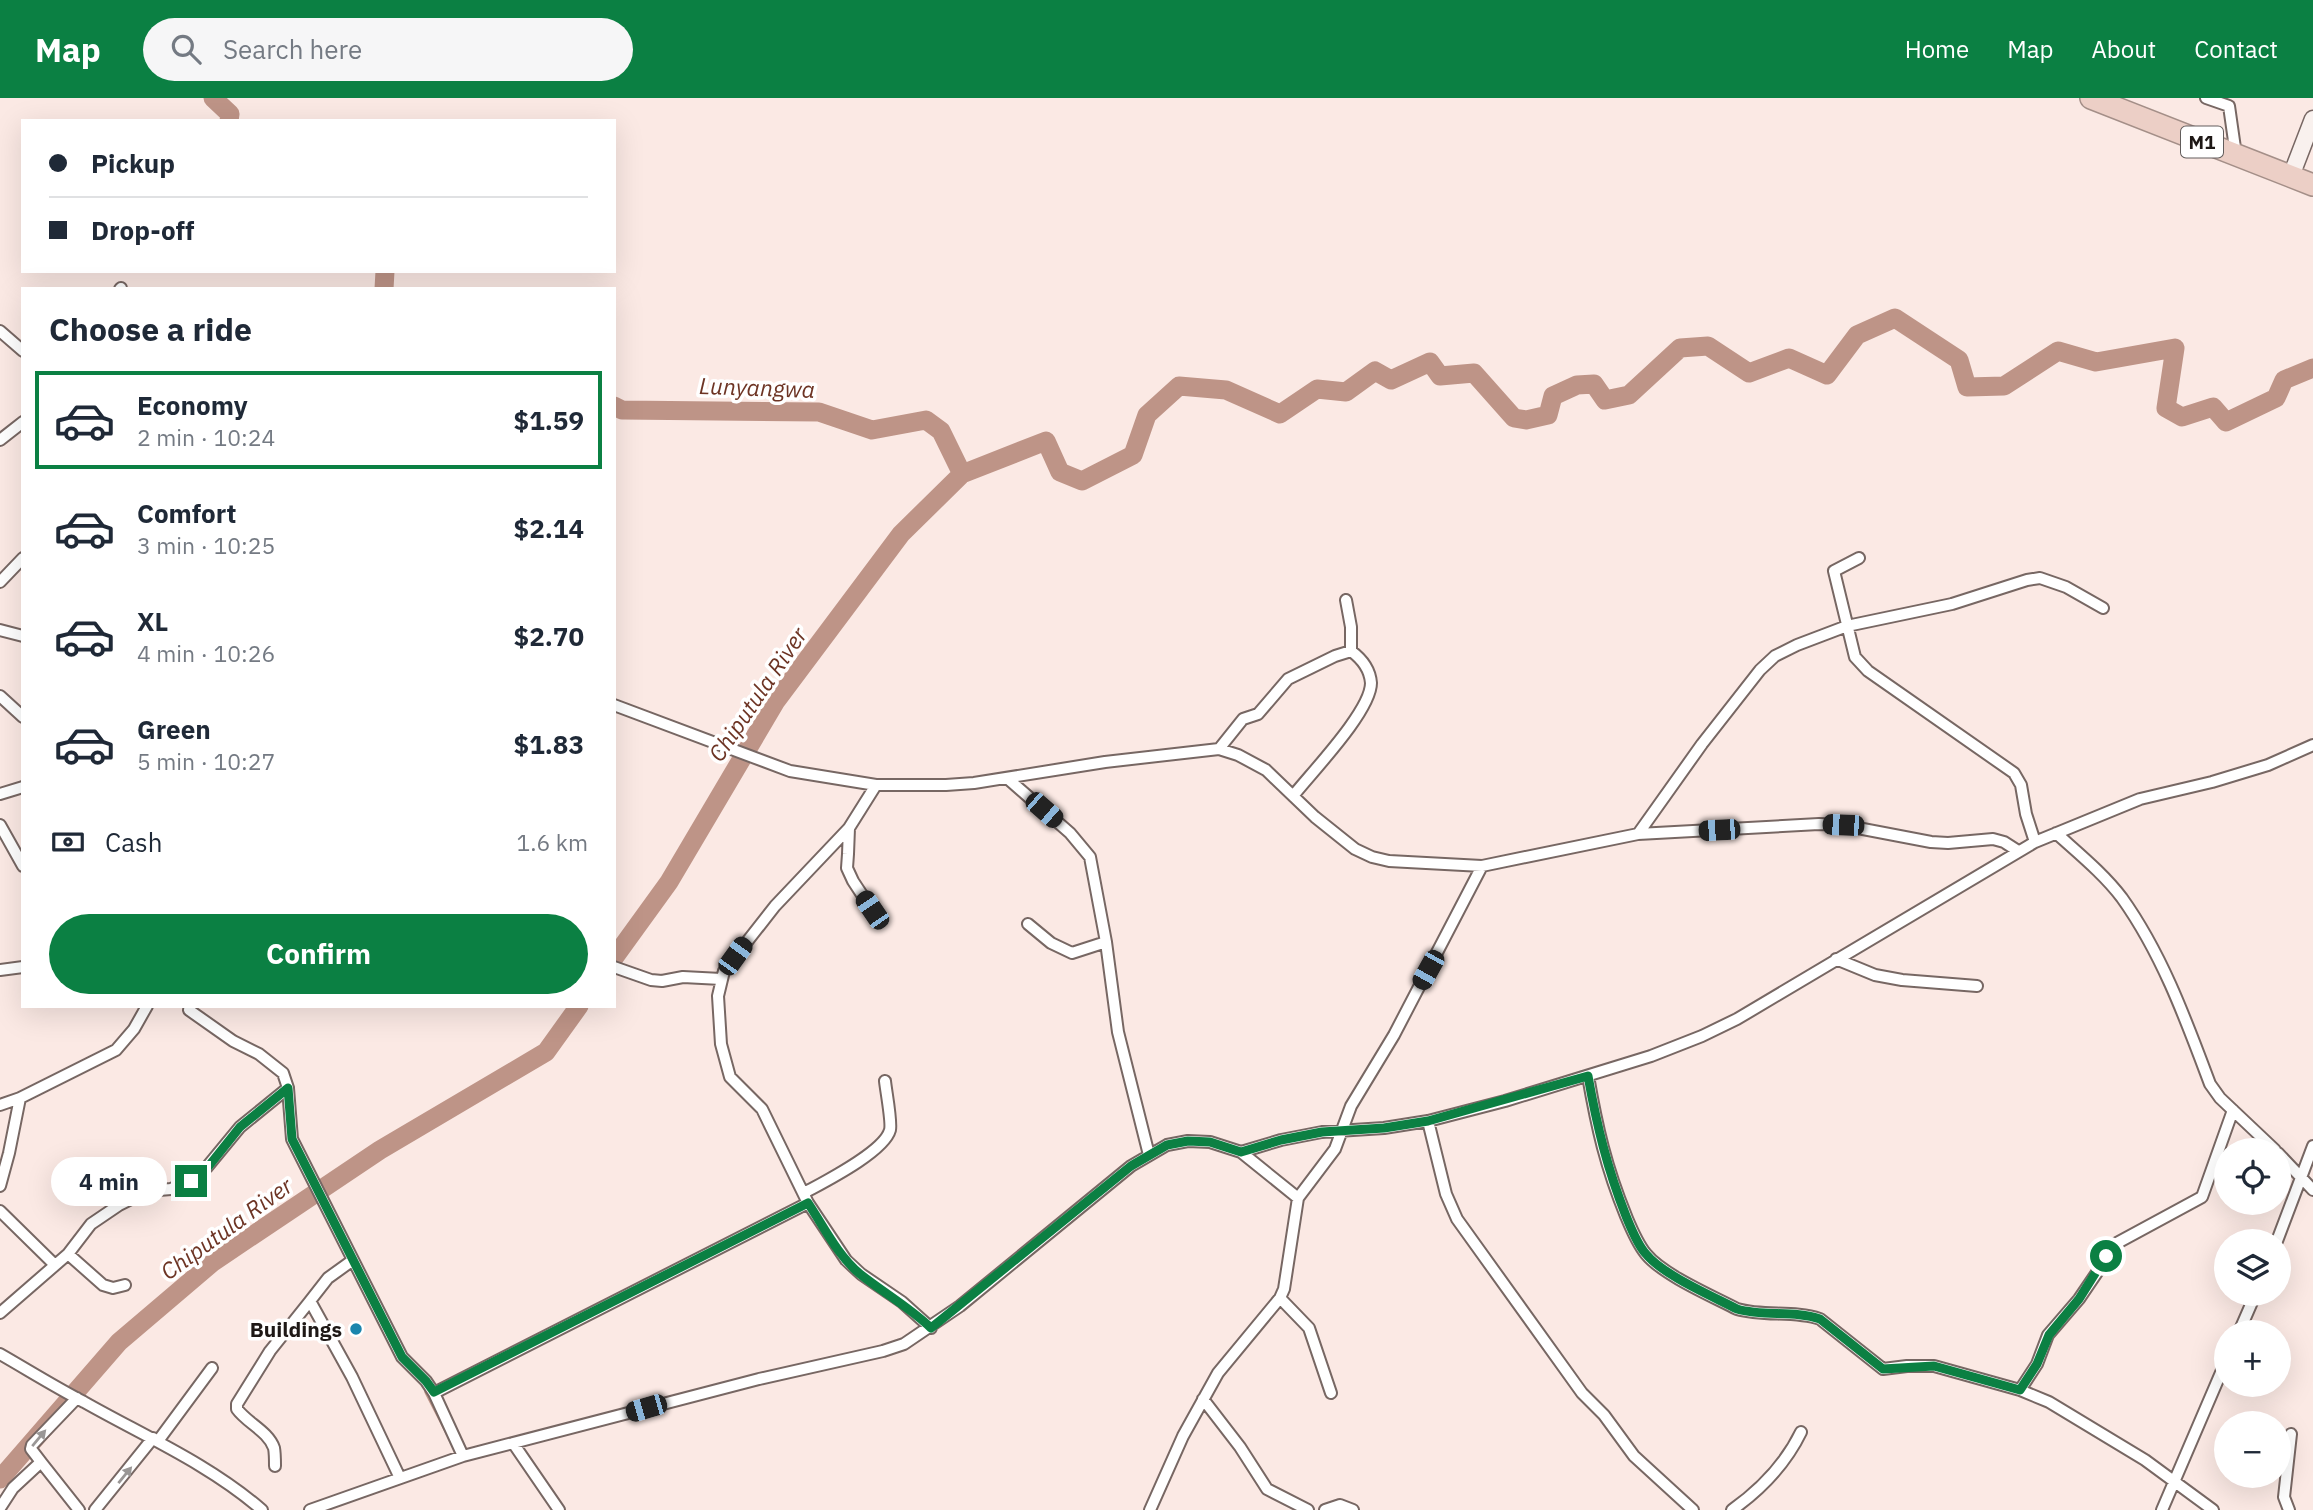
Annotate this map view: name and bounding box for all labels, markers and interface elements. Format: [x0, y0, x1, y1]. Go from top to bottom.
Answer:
search box [143, 18, 633, 81]
text: Map [35, 28, 101, 71]
icon: search [167, 30, 205, 68]
text: Search here [223, 32, 362, 66]
text: Home [1905, 33, 1969, 65]
text: Map [2007, 33, 2053, 65]
text: About [2091, 33, 2156, 65]
text: Contact [2194, 33, 2278, 65]
road number: M1 [2181, 126, 2223, 158]
text: Pickup [91, 146, 175, 180]
text: Drop-off [91, 213, 194, 247]
text: Choose a ride [49, 308, 252, 350]
water label: Lunyangwa [699, 370, 815, 404]
text: Economy [137, 388, 248, 422]
icon: car [53, 389, 116, 452]
text: $1.59 [514, 403, 584, 437]
text: 2 min · 10:24 [137, 422, 275, 452]
text: Comfort [137, 496, 236, 530]
icon: car [53, 497, 116, 560]
text: $2.14 [514, 511, 584, 545]
text: 3 min · 10:25 [137, 530, 275, 560]
text: XL [137, 604, 168, 638]
icon: car [53, 605, 116, 668]
text: $2.70 [514, 619, 584, 653]
water label: Chiputula River [701, 621, 813, 767]
text: 4 min · 10:26 [137, 638, 275, 668]
text: Green [137, 712, 211, 746]
icon: car [53, 713, 116, 776]
text: $1.83 [514, 727, 584, 761]
text: 5 min · 10:27 [137, 746, 275, 776]
car [1022, 788, 1067, 832]
car [1822, 814, 1865, 836]
car [1698, 818, 1741, 842]
icon: cash [49, 823, 87, 861]
text: Cash [105, 825, 162, 859]
text: 1.6 km [517, 827, 588, 857]
car [852, 887, 893, 933]
button: Confirm [49, 914, 588, 994]
car [715, 933, 756, 979]
car [1409, 947, 1448, 993]
map controls [2214, 1138, 2291, 1488]
button: locate [2214, 1138, 2291, 1215]
callout: 4 min [51, 1156, 166, 1206]
route end [175, 1165, 207, 1197]
text: 4 min [79, 1166, 139, 1196]
water label: Chiputula River [154, 1170, 298, 1286]
button: layers [2214, 1229, 2291, 1306]
route start [2090, 1240, 2122, 1272]
place label: Buildings [250, 1315, 342, 1343]
button: + [2214, 1320, 2291, 1397]
marker: Buildings [348, 1321, 364, 1337]
car [623, 1392, 670, 1424]
button: − [2214, 1411, 2291, 1488]
one-way arrow [31, 1430, 46, 1447]
one-way arrow [117, 1466, 132, 1483]

